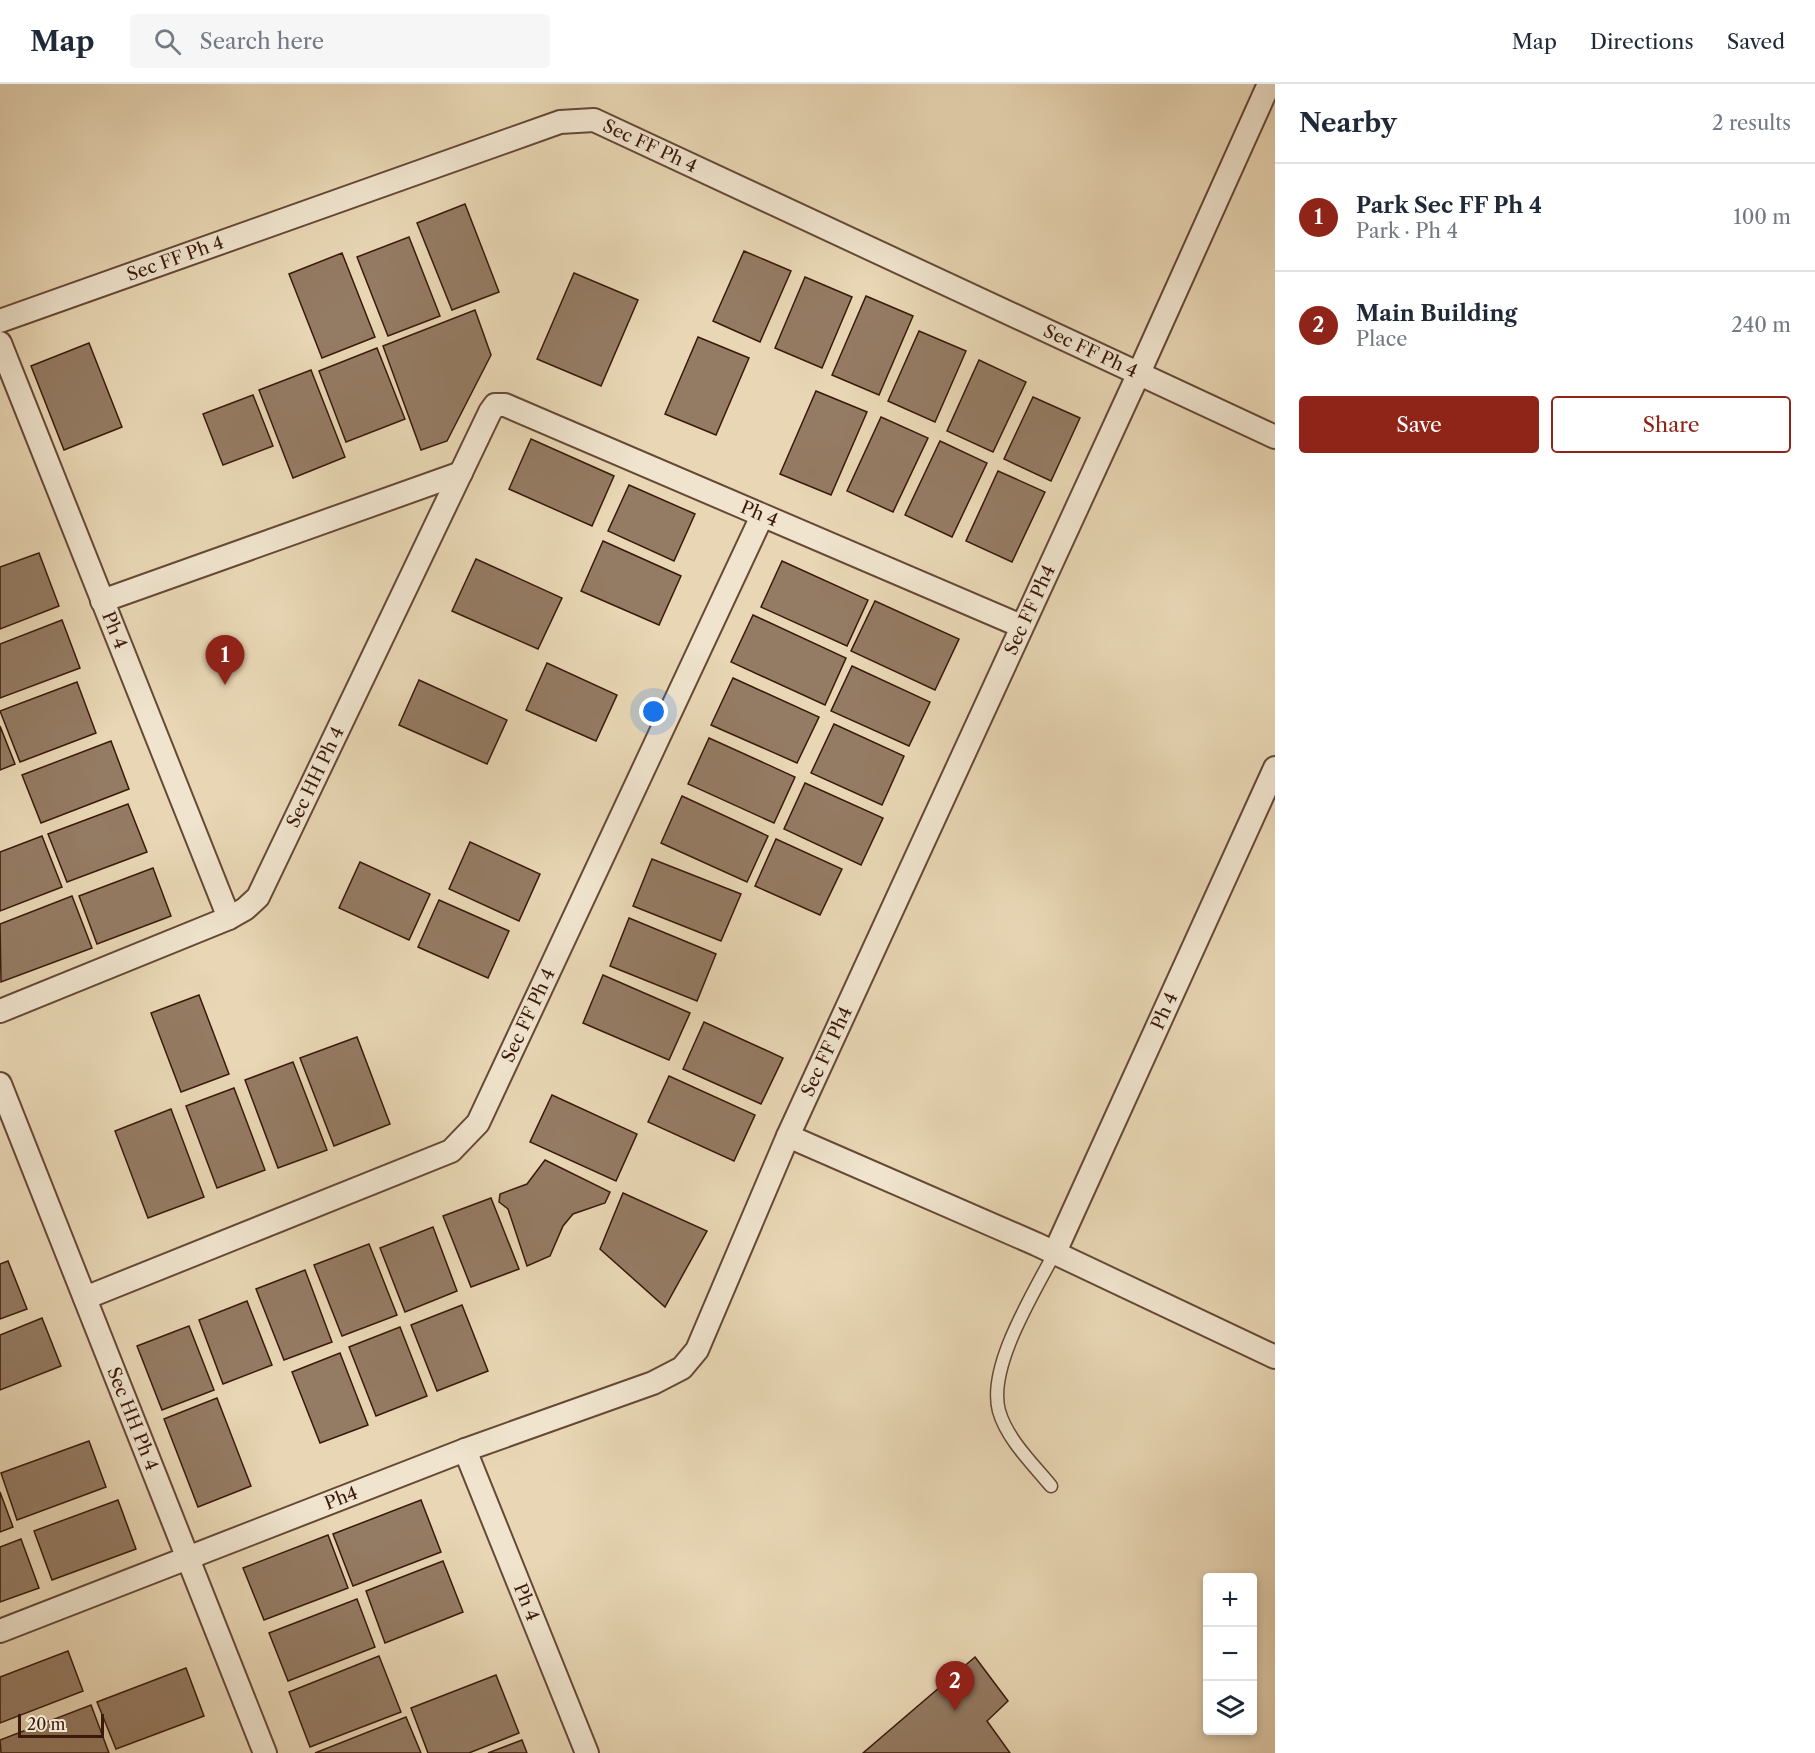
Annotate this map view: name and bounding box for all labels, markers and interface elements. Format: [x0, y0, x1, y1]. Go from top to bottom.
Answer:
search box [130, 14, 550, 68]
text: Map [30, 24, 94, 58]
icon: search [151, 25, 184, 58]
text: Search here [199, 28, 324, 55]
text: Map [1512, 29, 1557, 54]
text: Directions [1590, 29, 1694, 54]
text: Saved [1727, 29, 1785, 54]
text: Nearby [1299, 107, 1397, 139]
text: 2 results [1712, 111, 1791, 135]
street label: Sec FF Ph 4 [599, 115, 700, 177]
text: Park Sec FF Ph 4 [1356, 192, 1542, 219]
text: 1 [1314, 205, 1323, 229]
text: 100 m [1733, 205, 1791, 229]
text: Park · Ph 4 [1356, 219, 1458, 243]
street label: Sec FF Ph 4 [124, 231, 227, 286]
text: Main Building [1356, 300, 1517, 327]
text: 2 [1313, 313, 1324, 337]
text: 240 m [1731, 313, 1791, 337]
street label: Sec FF Ph 4 [1040, 320, 1141, 382]
text: Place [1356, 327, 1407, 351]
button: Save [1299, 396, 1539, 453]
button: Share [1551, 396, 1791, 453]
street label: Ph 4 [737, 496, 781, 532]
street label: Sec FF Ph4 [1000, 562, 1060, 658]
street label: Ph 4 [97, 608, 132, 652]
pin: 1 [206, 636, 244, 685]
your location [639, 697, 668, 726]
street label: Sec HH Ph 4 [282, 723, 349, 831]
street label: Sec FF Ph 4 [497, 965, 560, 1066]
street label: Ph 4 [1147, 989, 1182, 1033]
street label: Sec FF Ph4 [797, 1003, 857, 1100]
street label: Sec HH Ph 4 [102, 1364, 163, 1474]
street label: Ph4 [321, 1482, 361, 1515]
map controls [1203, 1573, 1257, 1735]
button: + [1203, 1573, 1257, 1627]
street label: Ph 4 [509, 1580, 544, 1624]
button: − [1203, 1627, 1257, 1681]
pin: 2 [936, 1662, 974, 1711]
button: layers [1203, 1681, 1257, 1735]
scale bar [18, 1711, 104, 1738]
text: 20 m [27, 1714, 66, 1734]

